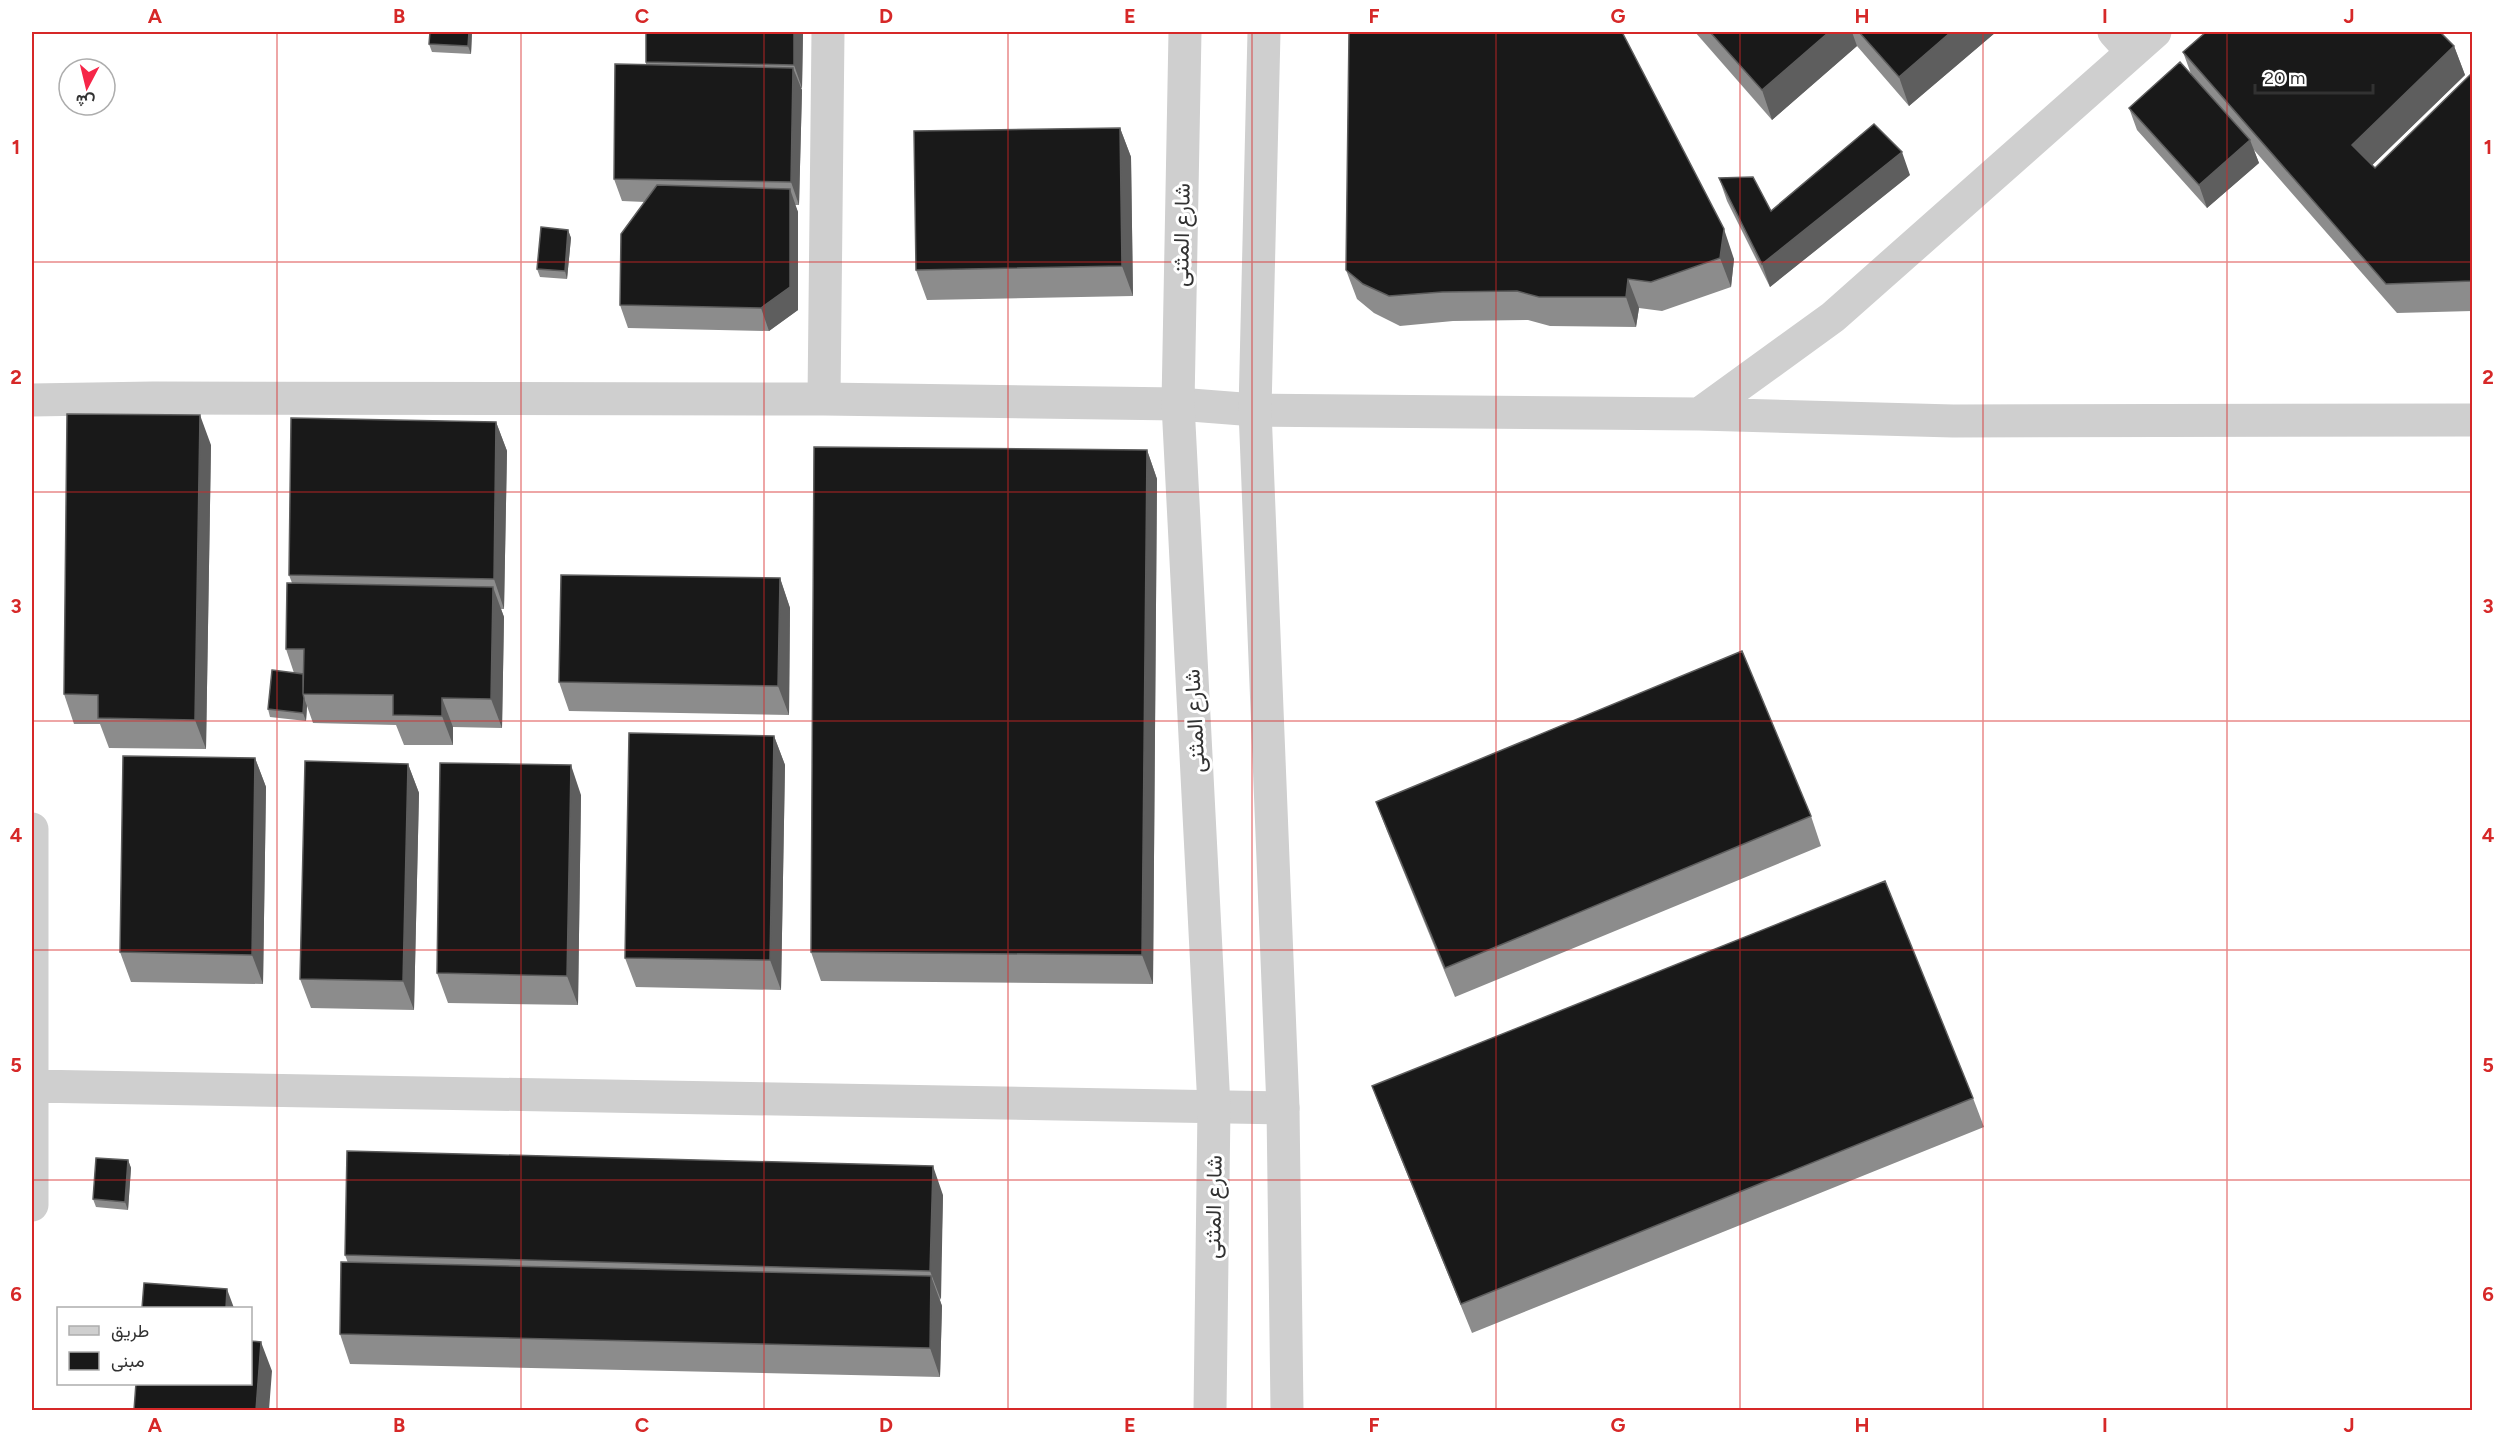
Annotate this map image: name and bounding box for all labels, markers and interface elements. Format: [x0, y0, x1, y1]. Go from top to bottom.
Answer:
text: A [148, 4, 163, 28]
text: B [393, 4, 405, 28]
text: C [635, 4, 649, 28]
text: D [879, 4, 893, 28]
text: E [1124, 4, 1136, 28]
text: F [1368, 4, 1380, 28]
text: G [1611, 4, 1626, 28]
text: H [1855, 4, 1870, 28]
text: I [2102, 4, 2108, 28]
text: J [2343, 4, 2355, 28]
north arrow [57, 57, 117, 117]
scale bar [2255, 57, 2374, 95]
text: 20 m [2264, 67, 2305, 89]
text: ش [75, 91, 96, 112]
text: 1 [12, 135, 20, 159]
text: 1 [2484, 135, 2492, 159]
street label: شارع المثنى [1167, 183, 1197, 287]
text: 2 [10, 365, 22, 389]
text: 2 [2482, 365, 2494, 389]
text: 3 [10, 594, 22, 618]
text: 3 [2482, 594, 2494, 618]
street label: شارع المثنى [1178, 668, 1212, 774]
text: 4 [10, 823, 23, 847]
text: 4 [2482, 823, 2495, 847]
text: 5 [10, 1053, 22, 1077]
text: 5 [2482, 1053, 2494, 1077]
street label: شارع المثنى [1199, 1155, 1229, 1259]
text: 6 [10, 1282, 22, 1306]
text: 6 [2482, 1282, 2494, 1306]
legend [57, 1307, 252, 1385]
text: طريق [111, 1320, 149, 1342]
text: مبنى [111, 1350, 145, 1372]
text: A [148, 1413, 163, 1437]
text: B [393, 1413, 405, 1437]
text: C [635, 1413, 649, 1437]
text: D [879, 1413, 893, 1437]
text: E [1124, 1413, 1136, 1437]
text: F [1368, 1413, 1380, 1437]
text: G [1611, 1413, 1626, 1437]
text: H [1855, 1413, 1870, 1437]
text: I [2102, 1413, 2108, 1437]
text: J [2343, 1413, 2355, 1437]

